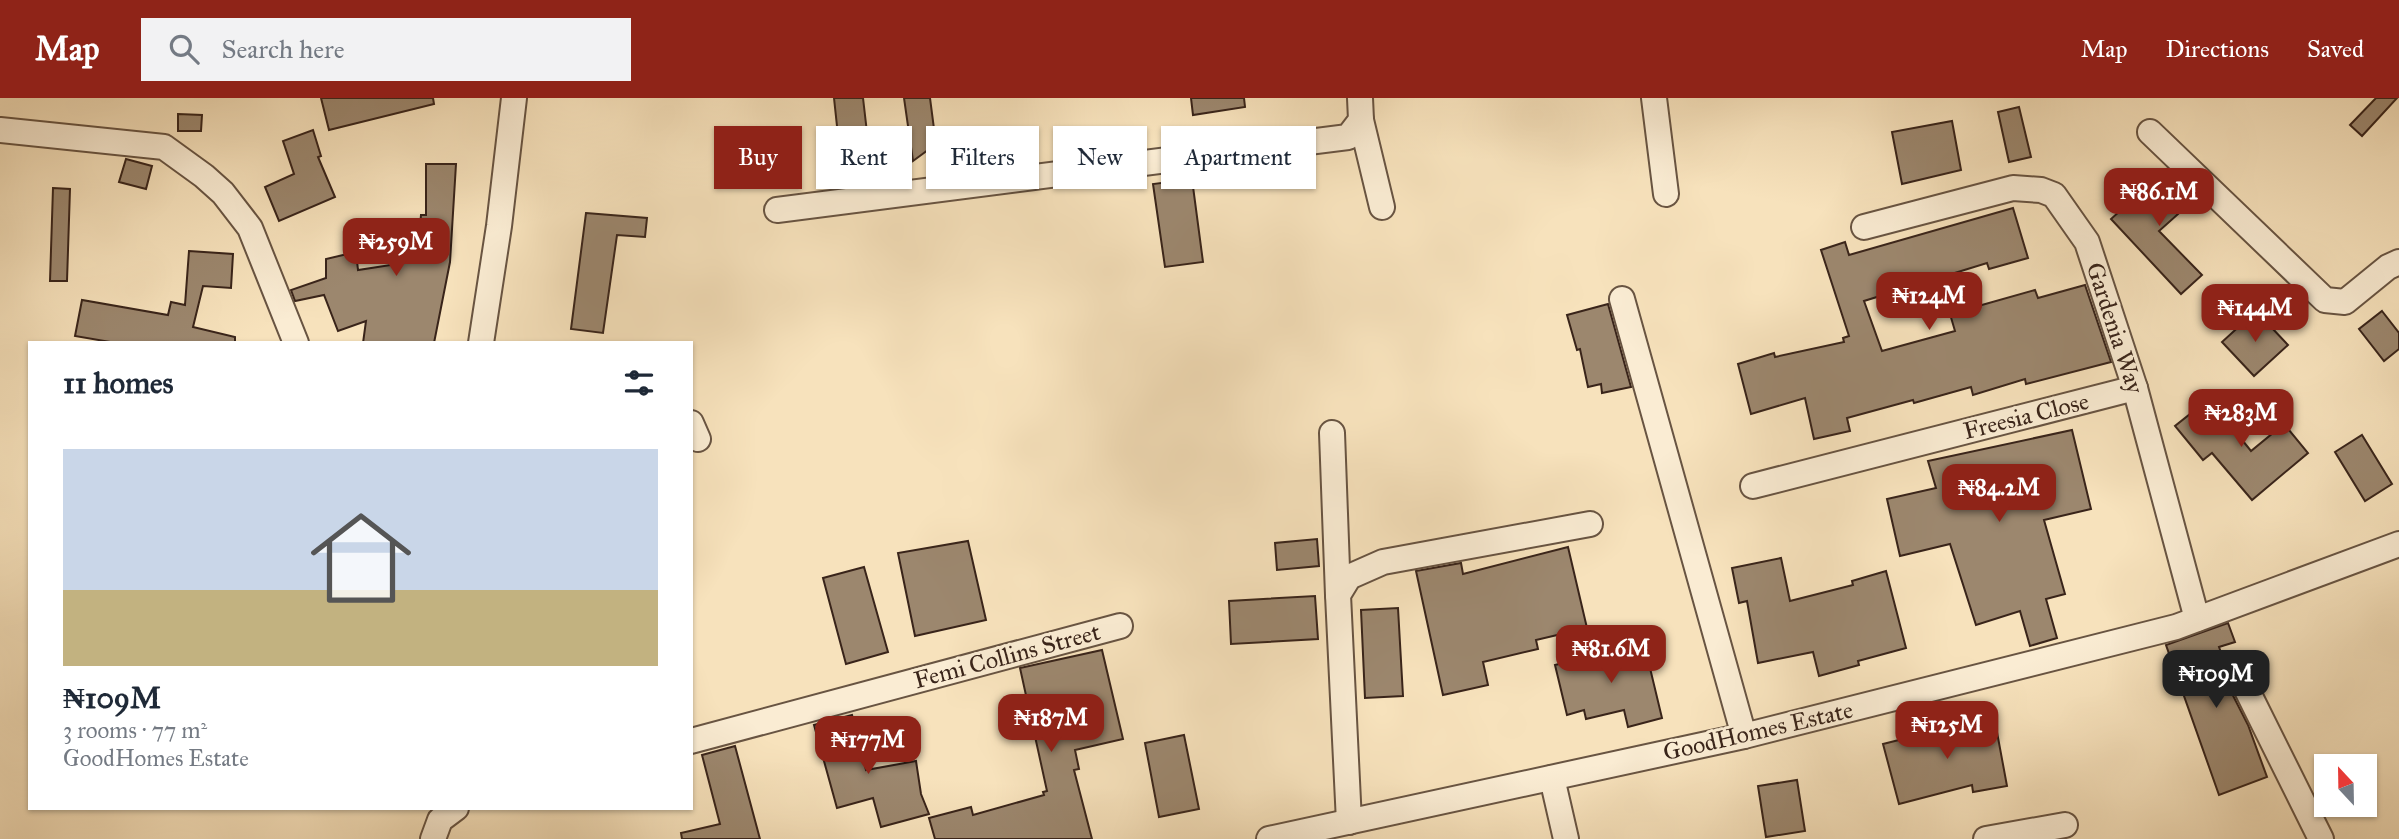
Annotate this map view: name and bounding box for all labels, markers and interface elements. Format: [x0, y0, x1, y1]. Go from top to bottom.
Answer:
search box [141, 18, 631, 81]
text: Map [35, 29, 99, 69]
icon: search [165, 30, 203, 68]
text: Search here [221, 33, 345, 65]
text: Map [2081, 34, 2128, 64]
text: Directions [2166, 34, 2269, 64]
text: Saved [2307, 34, 2364, 64]
chip: Buy [714, 126, 802, 189]
chip: Rent [816, 126, 912, 189]
chip: Filters [926, 126, 1039, 189]
chip: New [1053, 126, 1147, 189]
chip: Apartment [1161, 126, 1316, 189]
pin: ₦86.1M [2102, 169, 2216, 228]
text: ₦86.1M [2120, 177, 2198, 205]
pin: ₦259M [347, 218, 445, 278]
text: ₦259M [359, 227, 433, 255]
street label: Gardenia Way [2080, 259, 2151, 398]
pin: ₦124M [1880, 272, 1978, 332]
text: ₦124M [1892, 281, 1966, 309]
pin: ₦144M [2206, 285, 2304, 344]
text: ₦144M [2217, 293, 2293, 321]
icon: filters [620, 364, 658, 402]
text: 11 homes [63, 365, 174, 401]
street label: Freesia Close [1960, 386, 2092, 446]
pin: ₦283M [2192, 390, 2290, 449]
text: ₦283M [2204, 398, 2278, 426]
pin: ₦84.2M [1942, 464, 2056, 524]
text: ₦84.2M [1958, 473, 2040, 501]
icon: home [298, 495, 424, 621]
street label: Femi Collins Street [911, 617, 1104, 695]
pin: ₦81.6M [1554, 626, 1668, 685]
text: ₦81.6M [1572, 634, 1650, 662]
pin: ₦109M [2167, 650, 2265, 710]
text: ₦109M [2178, 659, 2254, 687]
text: ₦109M [63, 680, 161, 716]
pin: ₦187M [1002, 694, 1100, 754]
street label: GoodHomes Estate [1660, 695, 1856, 767]
pin: ₦125M [1898, 702, 1996, 761]
text: ₦187M [1014, 703, 1088, 731]
text: ₦125M [1911, 710, 1983, 738]
text: 3 rooms · 77 m² [63, 716, 207, 744]
pin: ₦177M [819, 716, 917, 776]
text: ₦177M [831, 725, 905, 753]
text: GoodHomes Estate [63, 744, 249, 772]
north arrow [2314, 754, 2376, 817]
map controls [2314, 754, 2377, 817]

